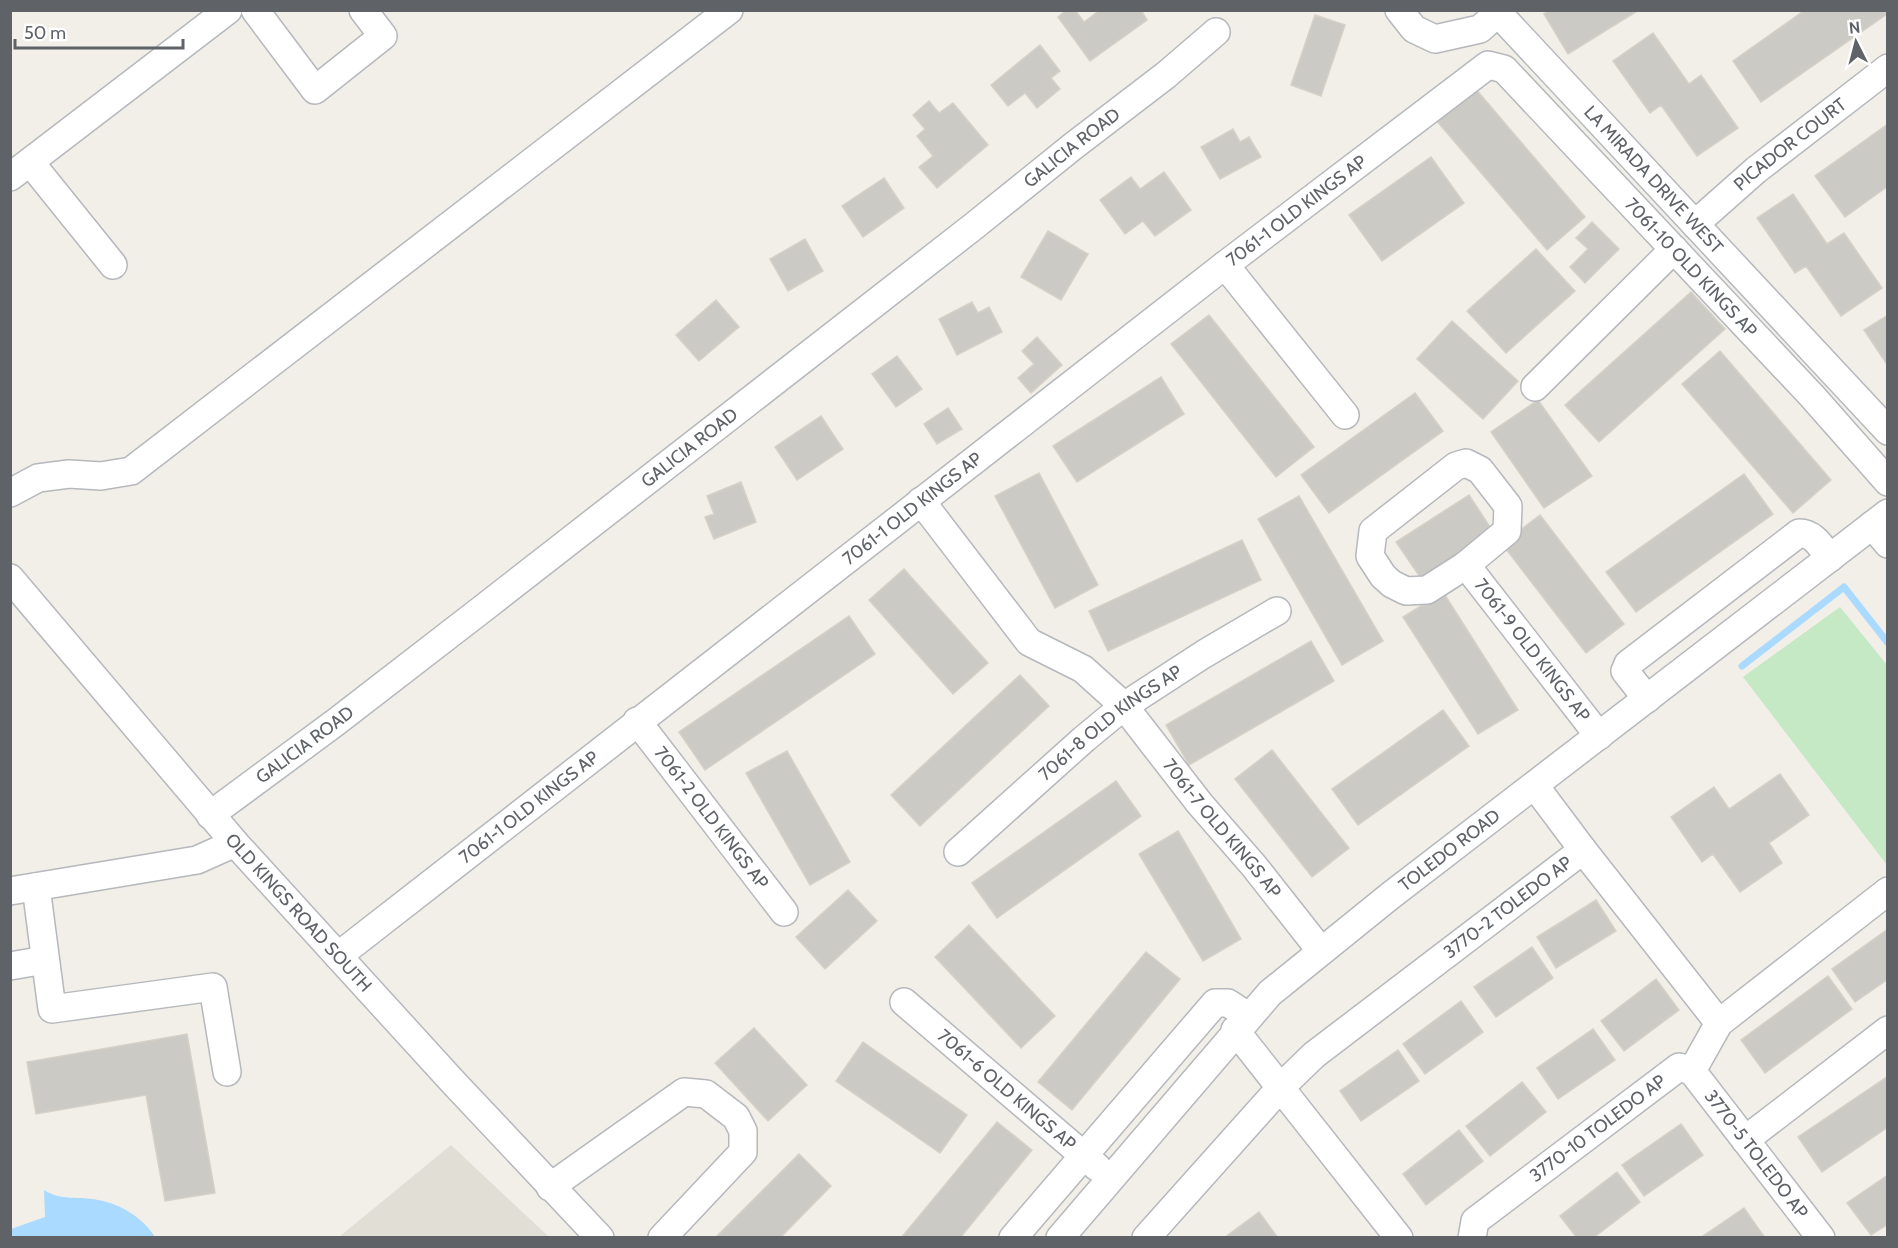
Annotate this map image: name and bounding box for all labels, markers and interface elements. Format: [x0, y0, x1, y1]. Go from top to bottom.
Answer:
scale bar [15, 12, 183, 50]
north arrow [1826, 12, 1886, 72]
text: N [1848, 18, 1861, 38]
text: 50 m [24, 22, 66, 44]
street label: PICADOR COURT [1729, 93, 1851, 195]
street label: LA MIRADA DRIVE WEST [1579, 101, 1728, 258]
street label: GALICIA ROAD [1019, 103, 1124, 192]
street label: 7061-1 OLD KINGS AP [1222, 150, 1371, 271]
street label: 7061-10 OLD KINGS AP [1620, 193, 1762, 342]
street label: GALICIA ROAD [637, 403, 742, 492]
street label: 7061-1 OLD KINGS AP [838, 448, 986, 570]
street label: 7061-9 OLD KINGS AP [1470, 574, 1595, 726]
street label: 7061-8 OLD KINGS AP [1034, 660, 1186, 785]
street label: GALICIA ROAD [252, 701, 358, 788]
street label: 7061-2 OLD KINGS AP [650, 742, 773, 893]
street label: 7061-1 OLD KINGS AP [455, 746, 603, 868]
street label: 7061-7 OLD KINGS AP [1158, 755, 1286, 902]
street label: TOLEDO ROAD [1394, 804, 1504, 896]
street label: OLD KINGS ROAD SOUTH [221, 829, 376, 997]
street label: 3770-2 TOLEDO AP [1439, 852, 1576, 963]
street label: 7061-6 OLD KINGS AP [933, 1025, 1080, 1155]
street label: 3770-10 TOLEDO AP [1525, 1070, 1670, 1187]
street label: 3770-5 TOLEDO AP [1700, 1086, 1813, 1223]

